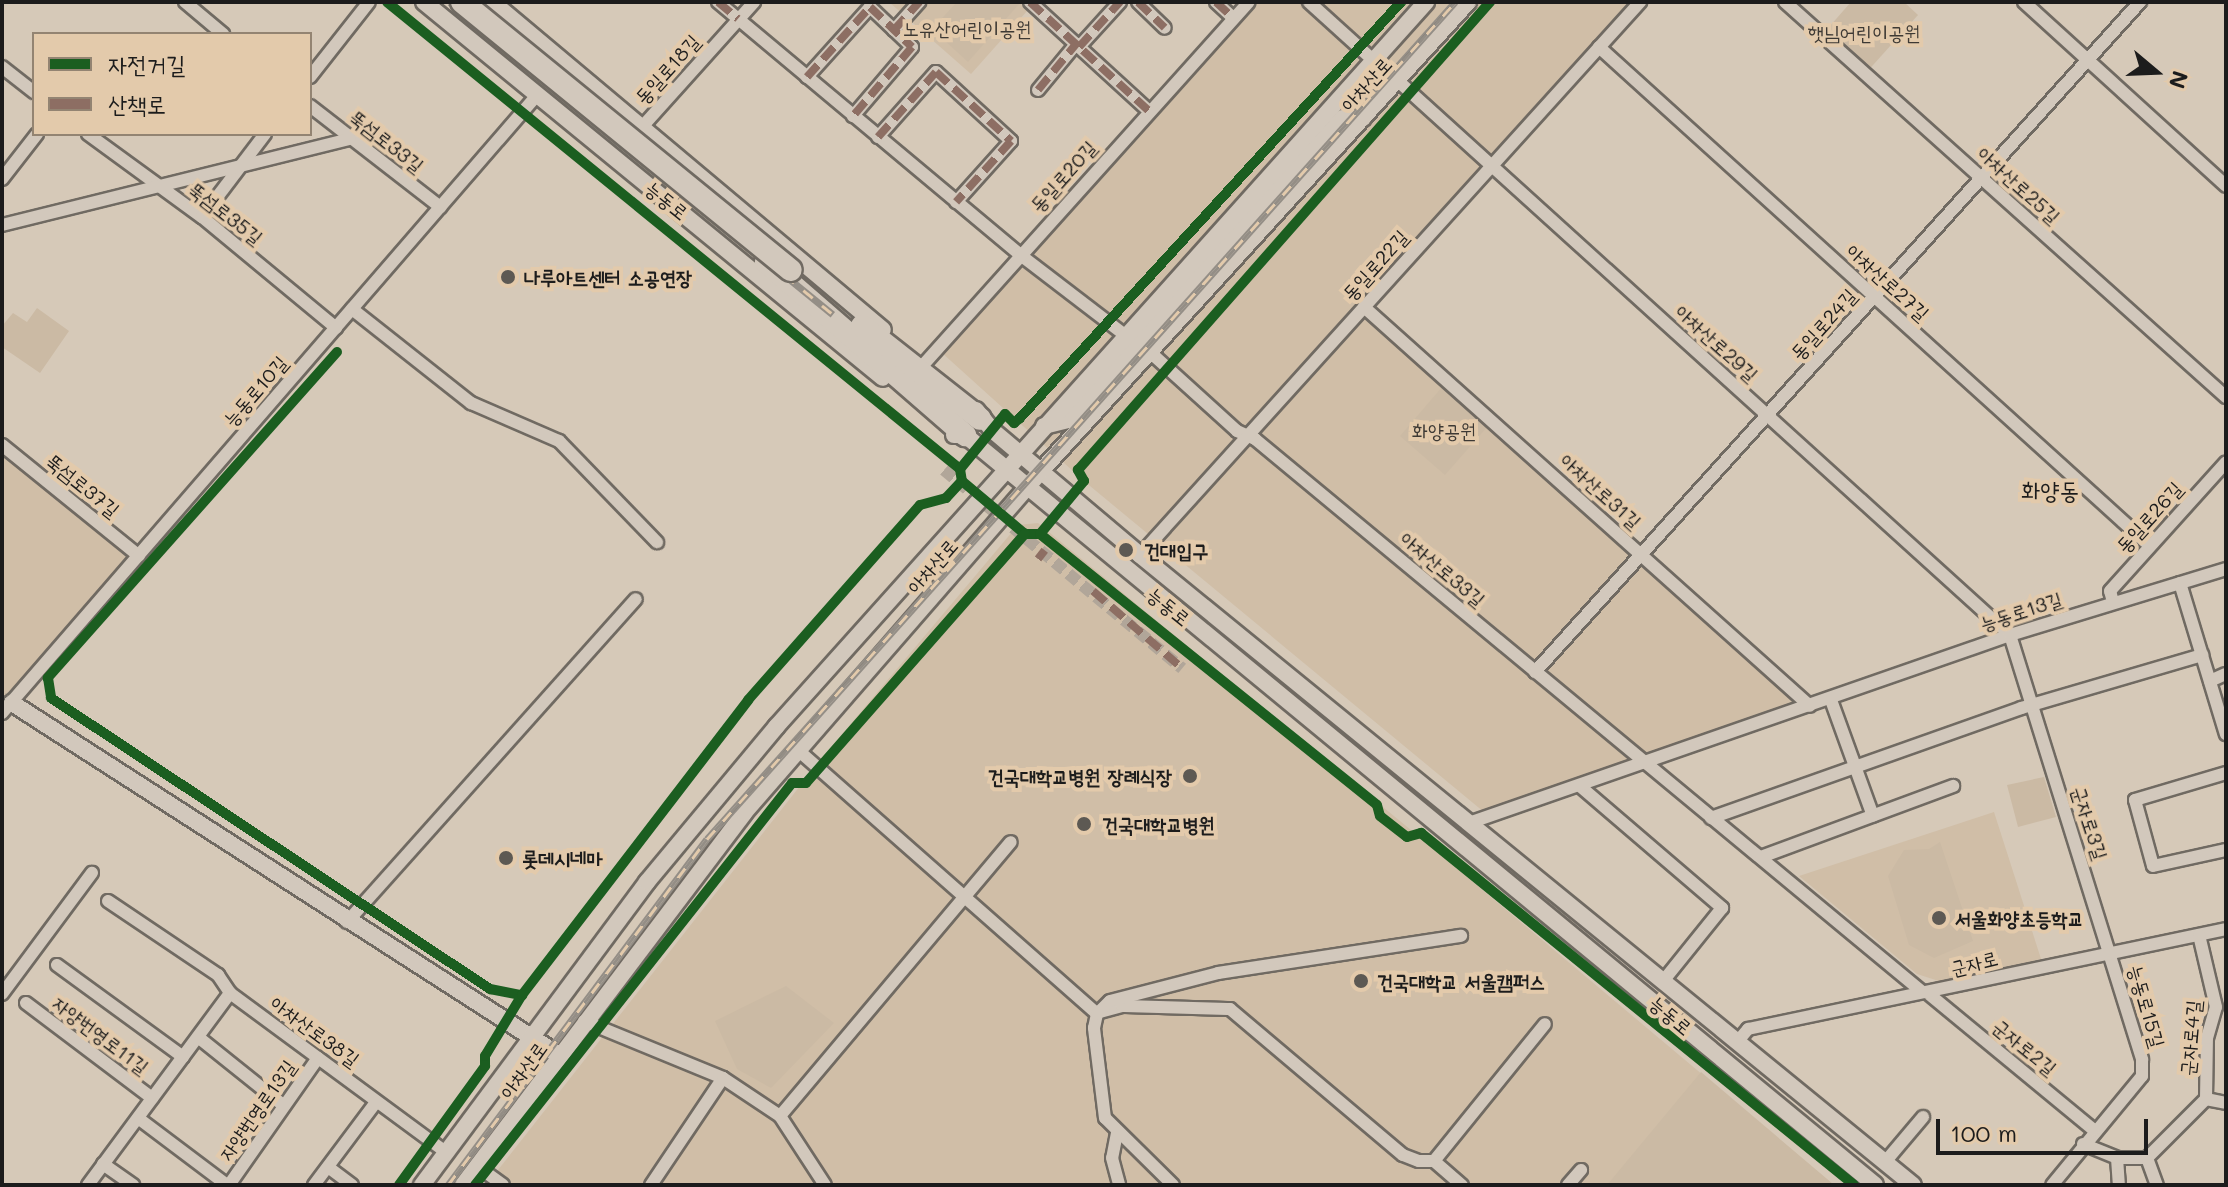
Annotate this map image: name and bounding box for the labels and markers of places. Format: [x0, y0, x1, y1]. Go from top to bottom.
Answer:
place label: 나루아트센터 소공연장 [524, 265, 692, 289]
marker: 나루아트센터 소공연장 [499, 268, 517, 286]
place label: 건대입구 [1144, 538, 1208, 562]
marker: 건대입구 [1115, 539, 1137, 561]
place label: 건국대학교병원 장례식장 [988, 764, 1172, 788]
marker: 건국대학교병원 장례식장 [1179, 765, 1201, 787]
place label: 건국대학교병원 [1102, 812, 1215, 836]
marker: 건국대학교병원 [1073, 813, 1095, 835]
place label: 롯데시네마 [522, 846, 602, 870]
marker: 롯데시네마 [497, 849, 515, 867]
place label: 서울화양초등학교 [1955, 906, 2084, 930]
marker: 서울화양초등학교 [1930, 909, 1948, 927]
place label: 건국대학교 서울캠퍼스 [1377, 969, 1545, 993]
marker: 건국대학교 서울캠퍼스 [1352, 972, 1370, 990]

